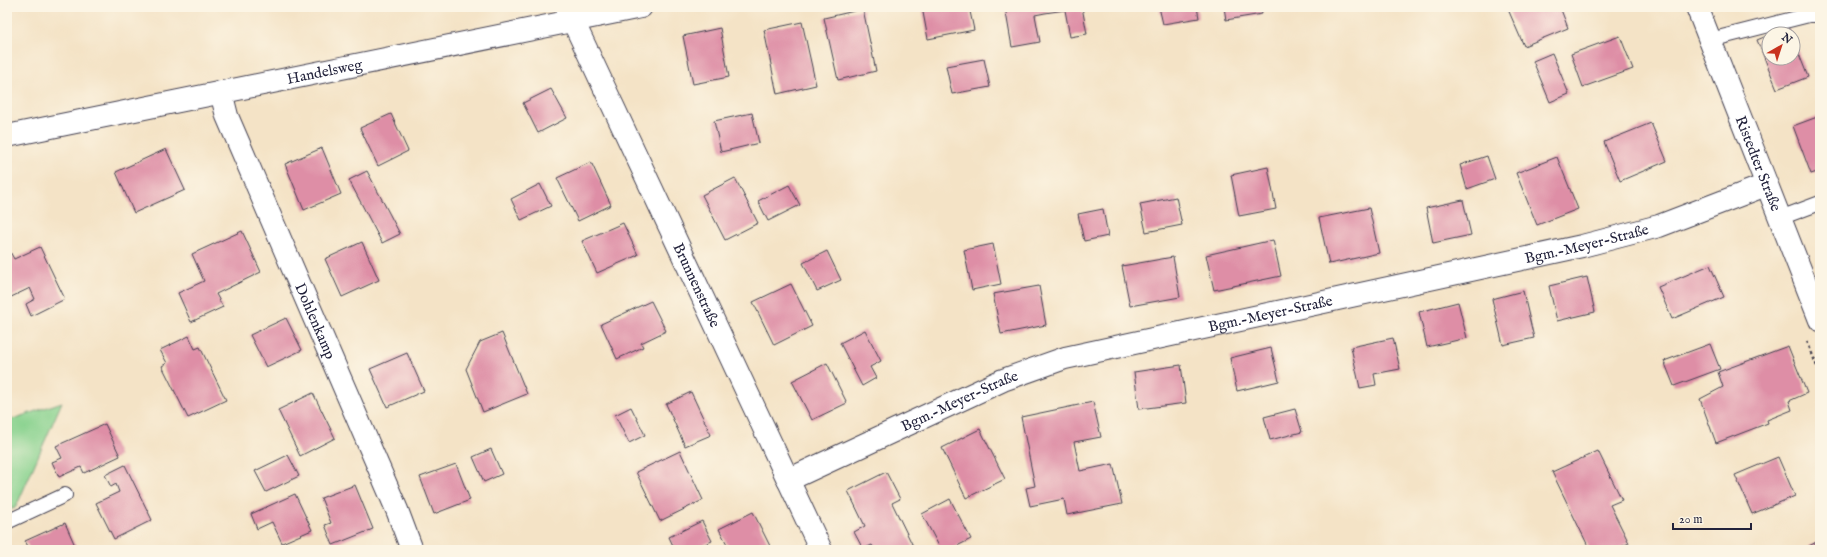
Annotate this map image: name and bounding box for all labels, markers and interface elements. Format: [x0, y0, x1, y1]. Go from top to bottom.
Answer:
north arrow [1761, 26, 1801, 66]
text: N [1778, 30, 1795, 48]
street label: Handelsweg [285, 54, 365, 88]
street label: Ristedter Straße [1731, 113, 1786, 214]
street label: Bgm.-Meyer-Straße [1523, 220, 1651, 268]
street label: Brunnenstraße [669, 240, 725, 330]
street label: Dohlenkamp [291, 280, 340, 362]
street label: Bgm.-Meyer-Straße [1206, 291, 1334, 336]
street label: Bgm.-Meyer-Straße [898, 366, 1021, 436]
scale bar [1673, 505, 1751, 531]
text: 20 m [1679, 512, 1702, 527]

